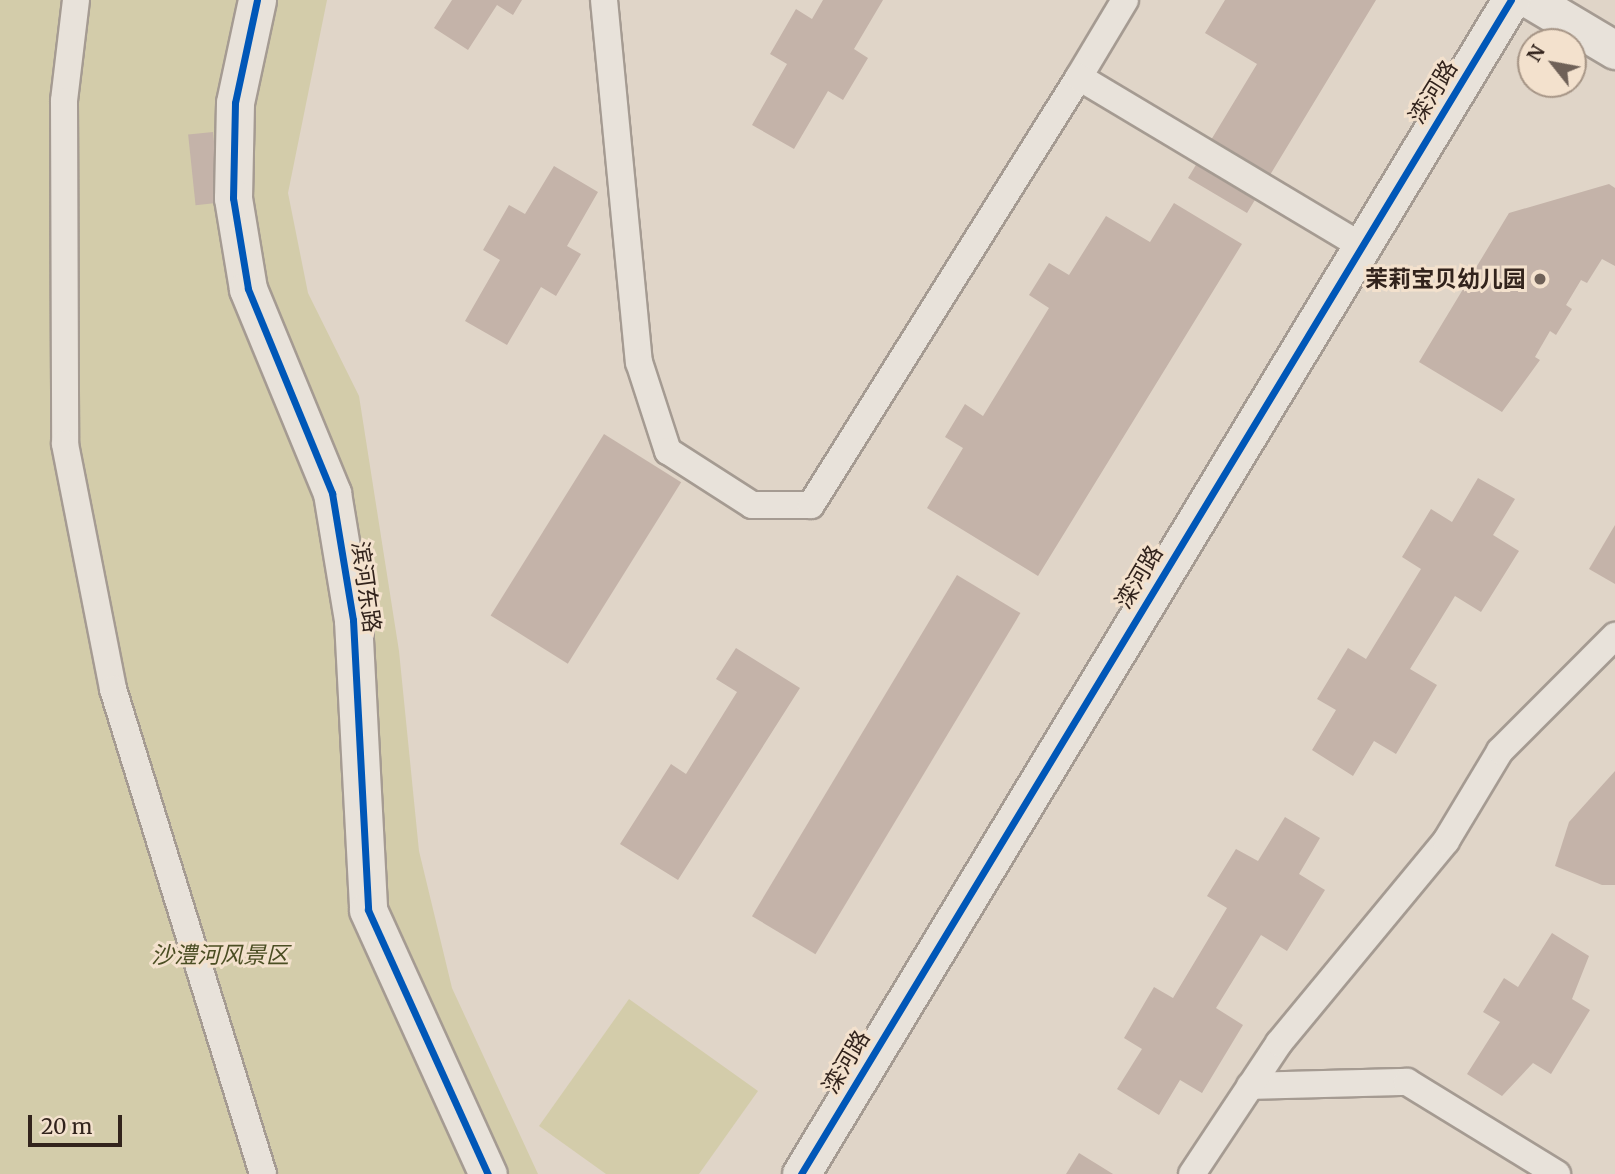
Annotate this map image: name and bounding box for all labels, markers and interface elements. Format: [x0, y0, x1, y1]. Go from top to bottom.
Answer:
north arrow [1517, 28, 1587, 98]
text: N [1522, 41, 1550, 66]
street label: 滦河路 [1403, 55, 1463, 129]
place label: 茉莉宝贝幼儿园 [1365, 265, 1526, 293]
marker: 茉莉宝贝幼儿园 [1532, 271, 1548, 287]
street label: 滨河东路 [346, 540, 386, 634]
street label: 滦河路 [1109, 540, 1169, 614]
park label: 沙澧河风景区 [151, 941, 289, 969]
street label: 滦河路 [816, 1025, 876, 1099]
scale bar [32, 1100, 126, 1144]
text: 20 m [41, 1113, 92, 1140]

